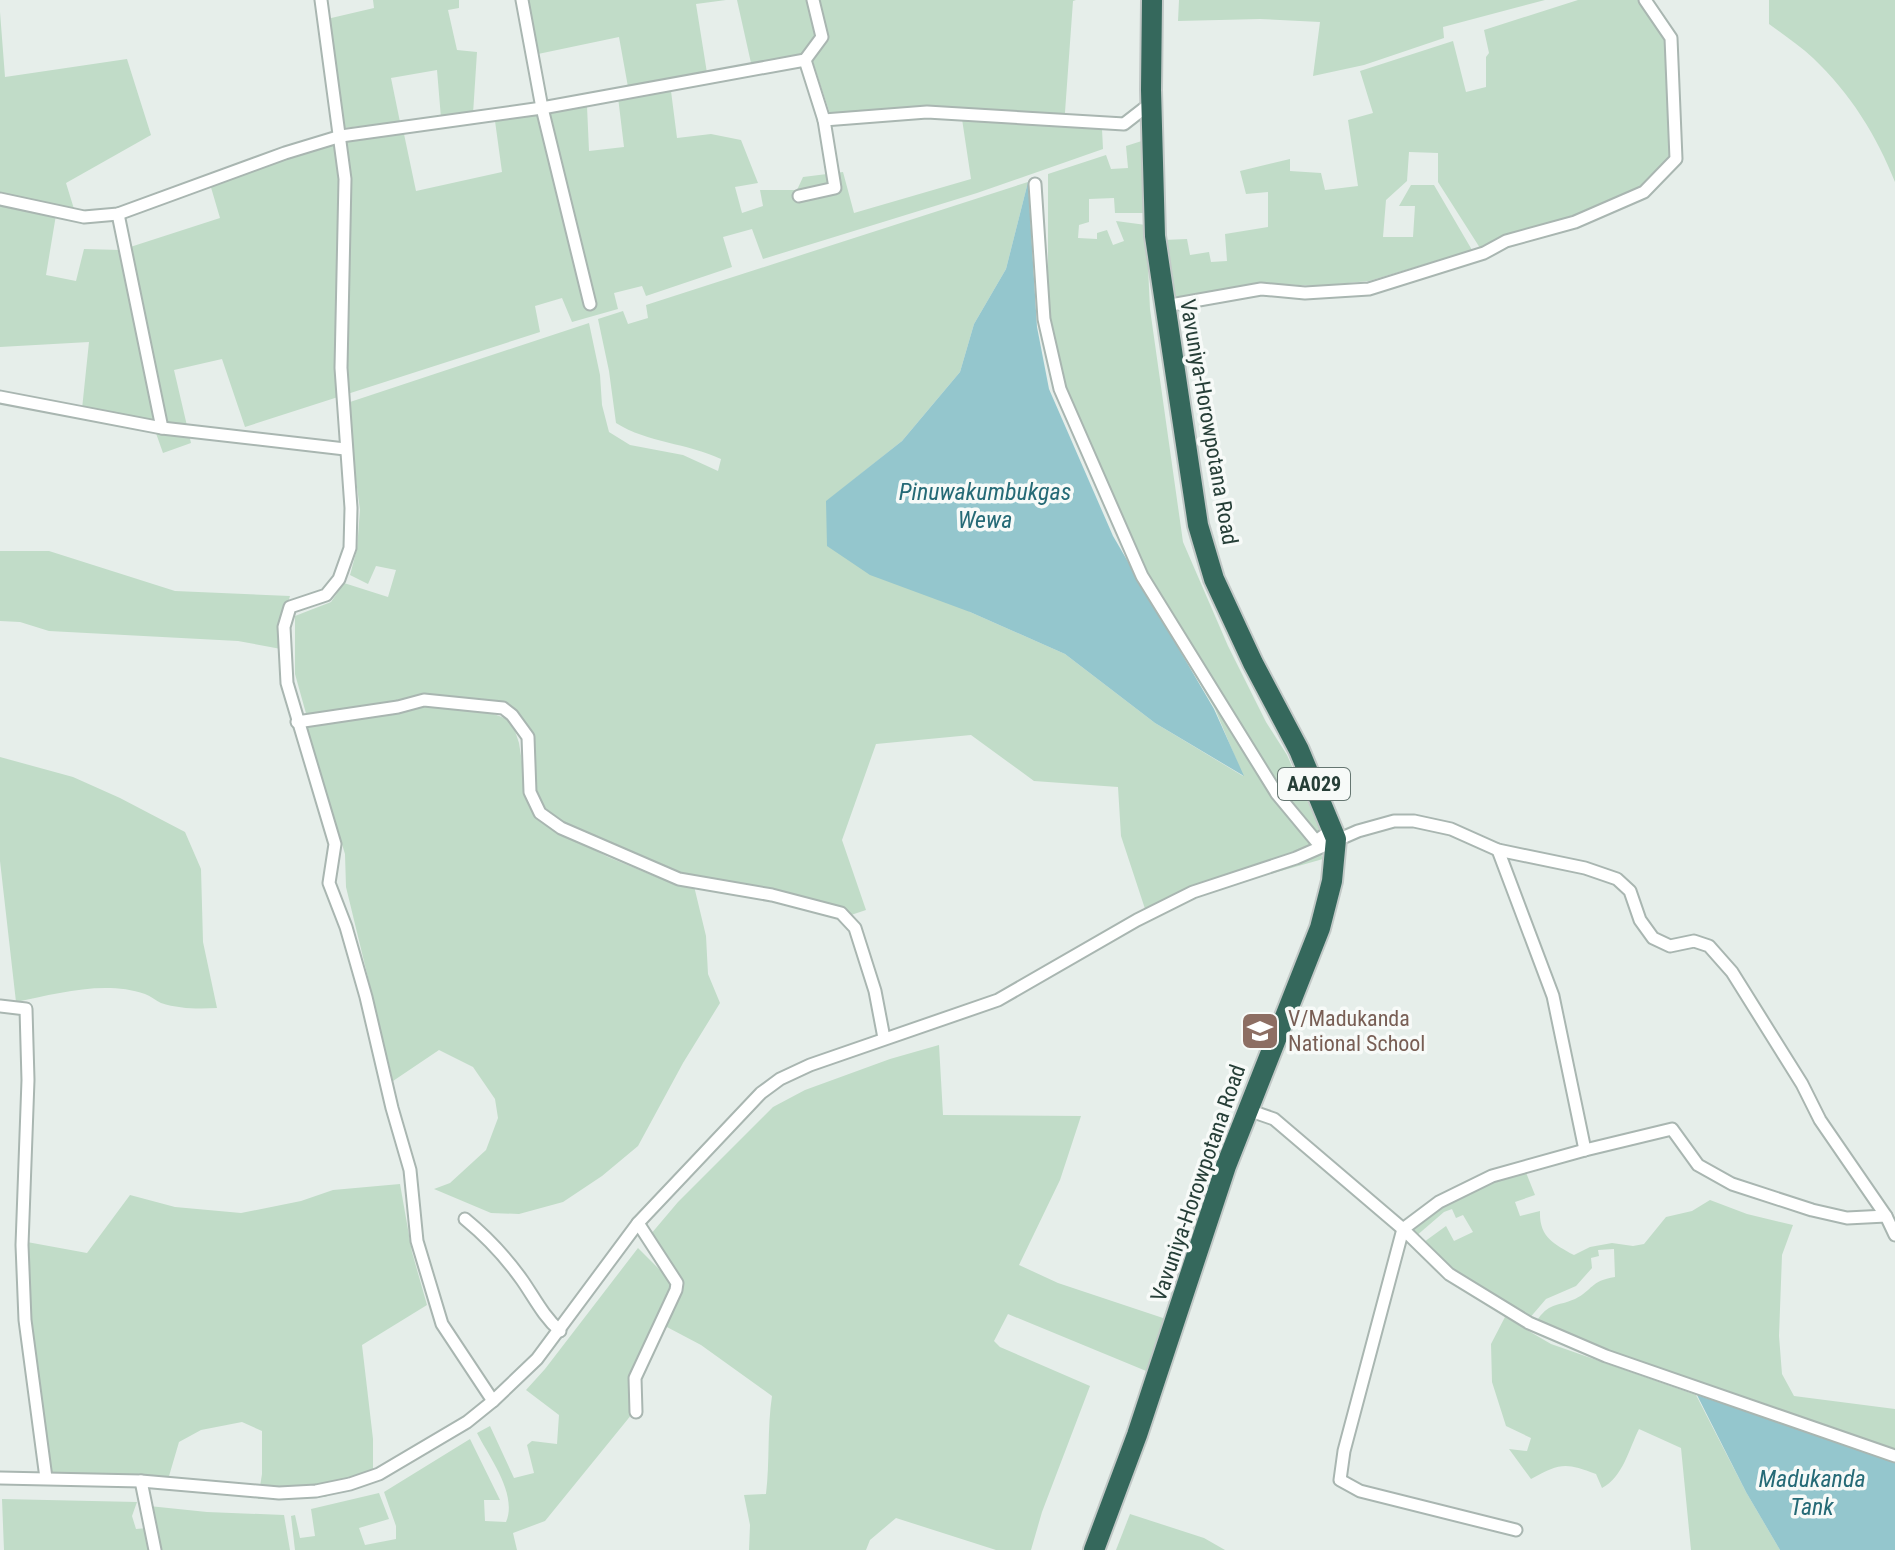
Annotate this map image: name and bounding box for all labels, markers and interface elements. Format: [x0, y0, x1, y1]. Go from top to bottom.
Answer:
street label: Vavuniya-Horowpotana Road [1175, 297, 1243, 547]
water label: Pinuwakumbukgas Wewa [899, 478, 1071, 534]
road number: AA029 [1278, 768, 1350, 800]
place label: V/Madukanda National School [1288, 1006, 1425, 1056]
school or university icon: V/Madukanda National School [1239, 1010, 1281, 1052]
street label: Vavuniya-Horowpotana Road [1146, 1061, 1250, 1305]
water label: Madukanda Tank [1758, 1465, 1866, 1521]

